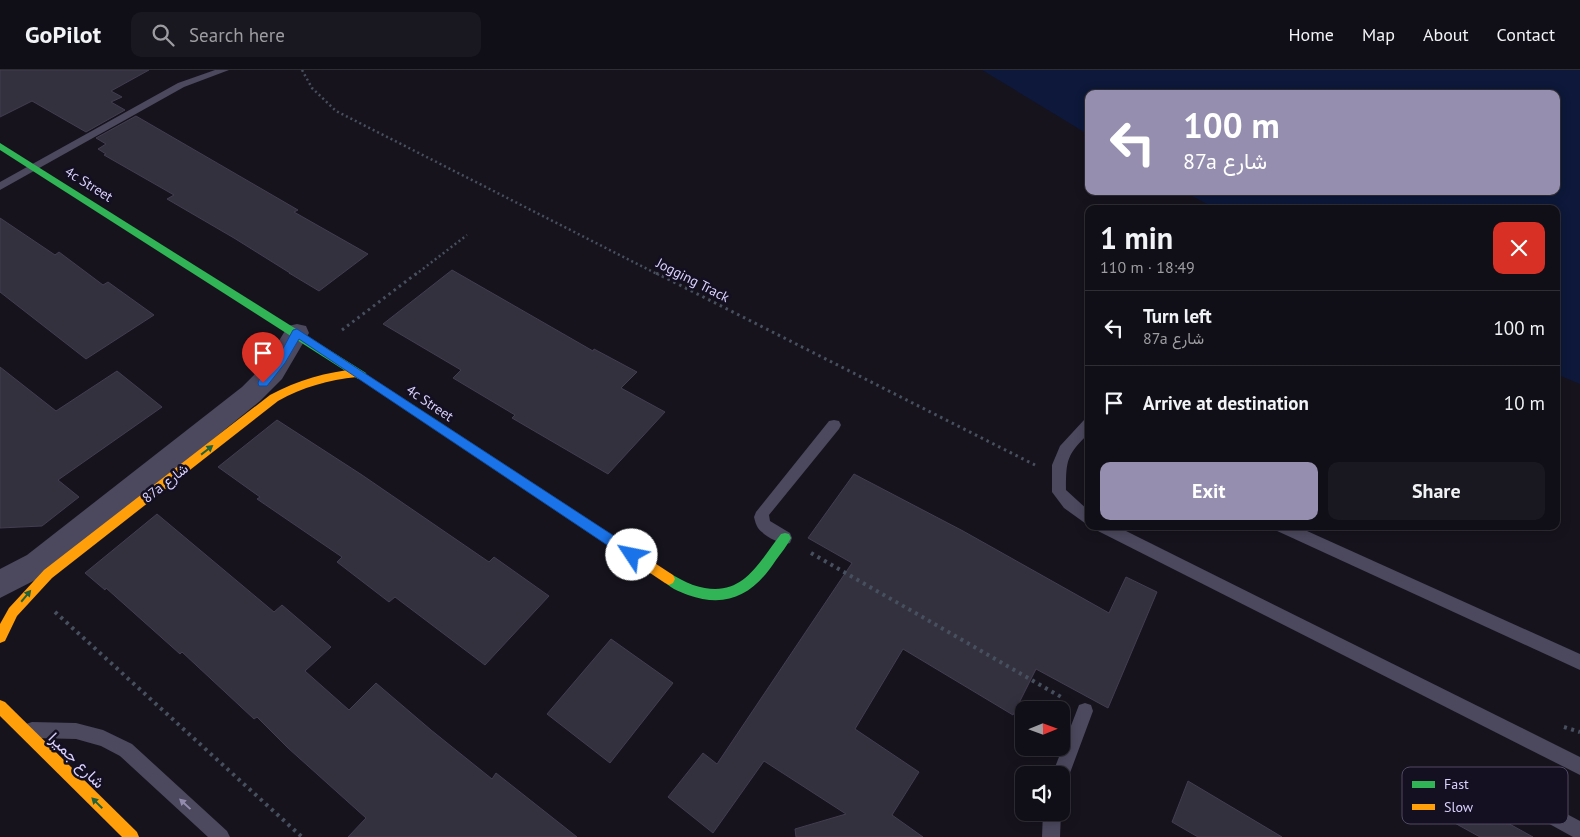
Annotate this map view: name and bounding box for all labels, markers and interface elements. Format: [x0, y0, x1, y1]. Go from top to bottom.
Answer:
search box [131, 12, 481, 57]
text: GoPilot [25, 19, 101, 50]
icon: search [149, 21, 177, 49]
text: Search here [189, 23, 285, 47]
text: Home [1288, 23, 1334, 46]
text: Map [1362, 23, 1395, 46]
text: About [1423, 23, 1469, 46]
text: Contact [1497, 23, 1555, 46]
text: 100 m [1183, 102, 1280, 148]
icon: left [1100, 110, 1165, 175]
text: 87a شارع [1183, 147, 1267, 175]
street label: 4c Street [62, 162, 116, 206]
text: 1 min [1100, 218, 1173, 257]
button: close [1493, 222, 1545, 274]
street label: Jogging Track [652, 253, 733, 306]
text: 110 m · 18:49 [1100, 257, 1195, 277]
text: Turn left [1143, 304, 1212, 328]
icon: left [1100, 314, 1128, 342]
text: 100 m [1493, 316, 1545, 340]
text: 87a شارع [1143, 328, 1204, 348]
pin [242, 332, 284, 383]
icon: arrive [249, 339, 277, 367]
street label: 4c Street [403, 381, 457, 425]
icon: arrive [1100, 389, 1128, 417]
text: Arrive at destination [1143, 391, 1309, 415]
text: 10 m [1504, 391, 1545, 415]
one-way arrow [200, 445, 213, 456]
street label: 87a شارع [138, 459, 193, 508]
button: Exit [1100, 462, 1318, 520]
button: Share [1328, 462, 1545, 520]
position arrow [605, 528, 657, 580]
one-way arrow [21, 590, 32, 603]
north arrow [1015, 701, 1070, 756]
map controls [1015, 701, 1070, 821]
street label: شارع جميرا [43, 728, 109, 794]
button: sound [1015, 766, 1070, 821]
legend [1402, 767, 1568, 824]
text: Fast [1444, 775, 1469, 793]
one-way arrow [91, 797, 103, 809]
one-way arrow [179, 798, 191, 810]
text: Slow [1444, 798, 1474, 816]

